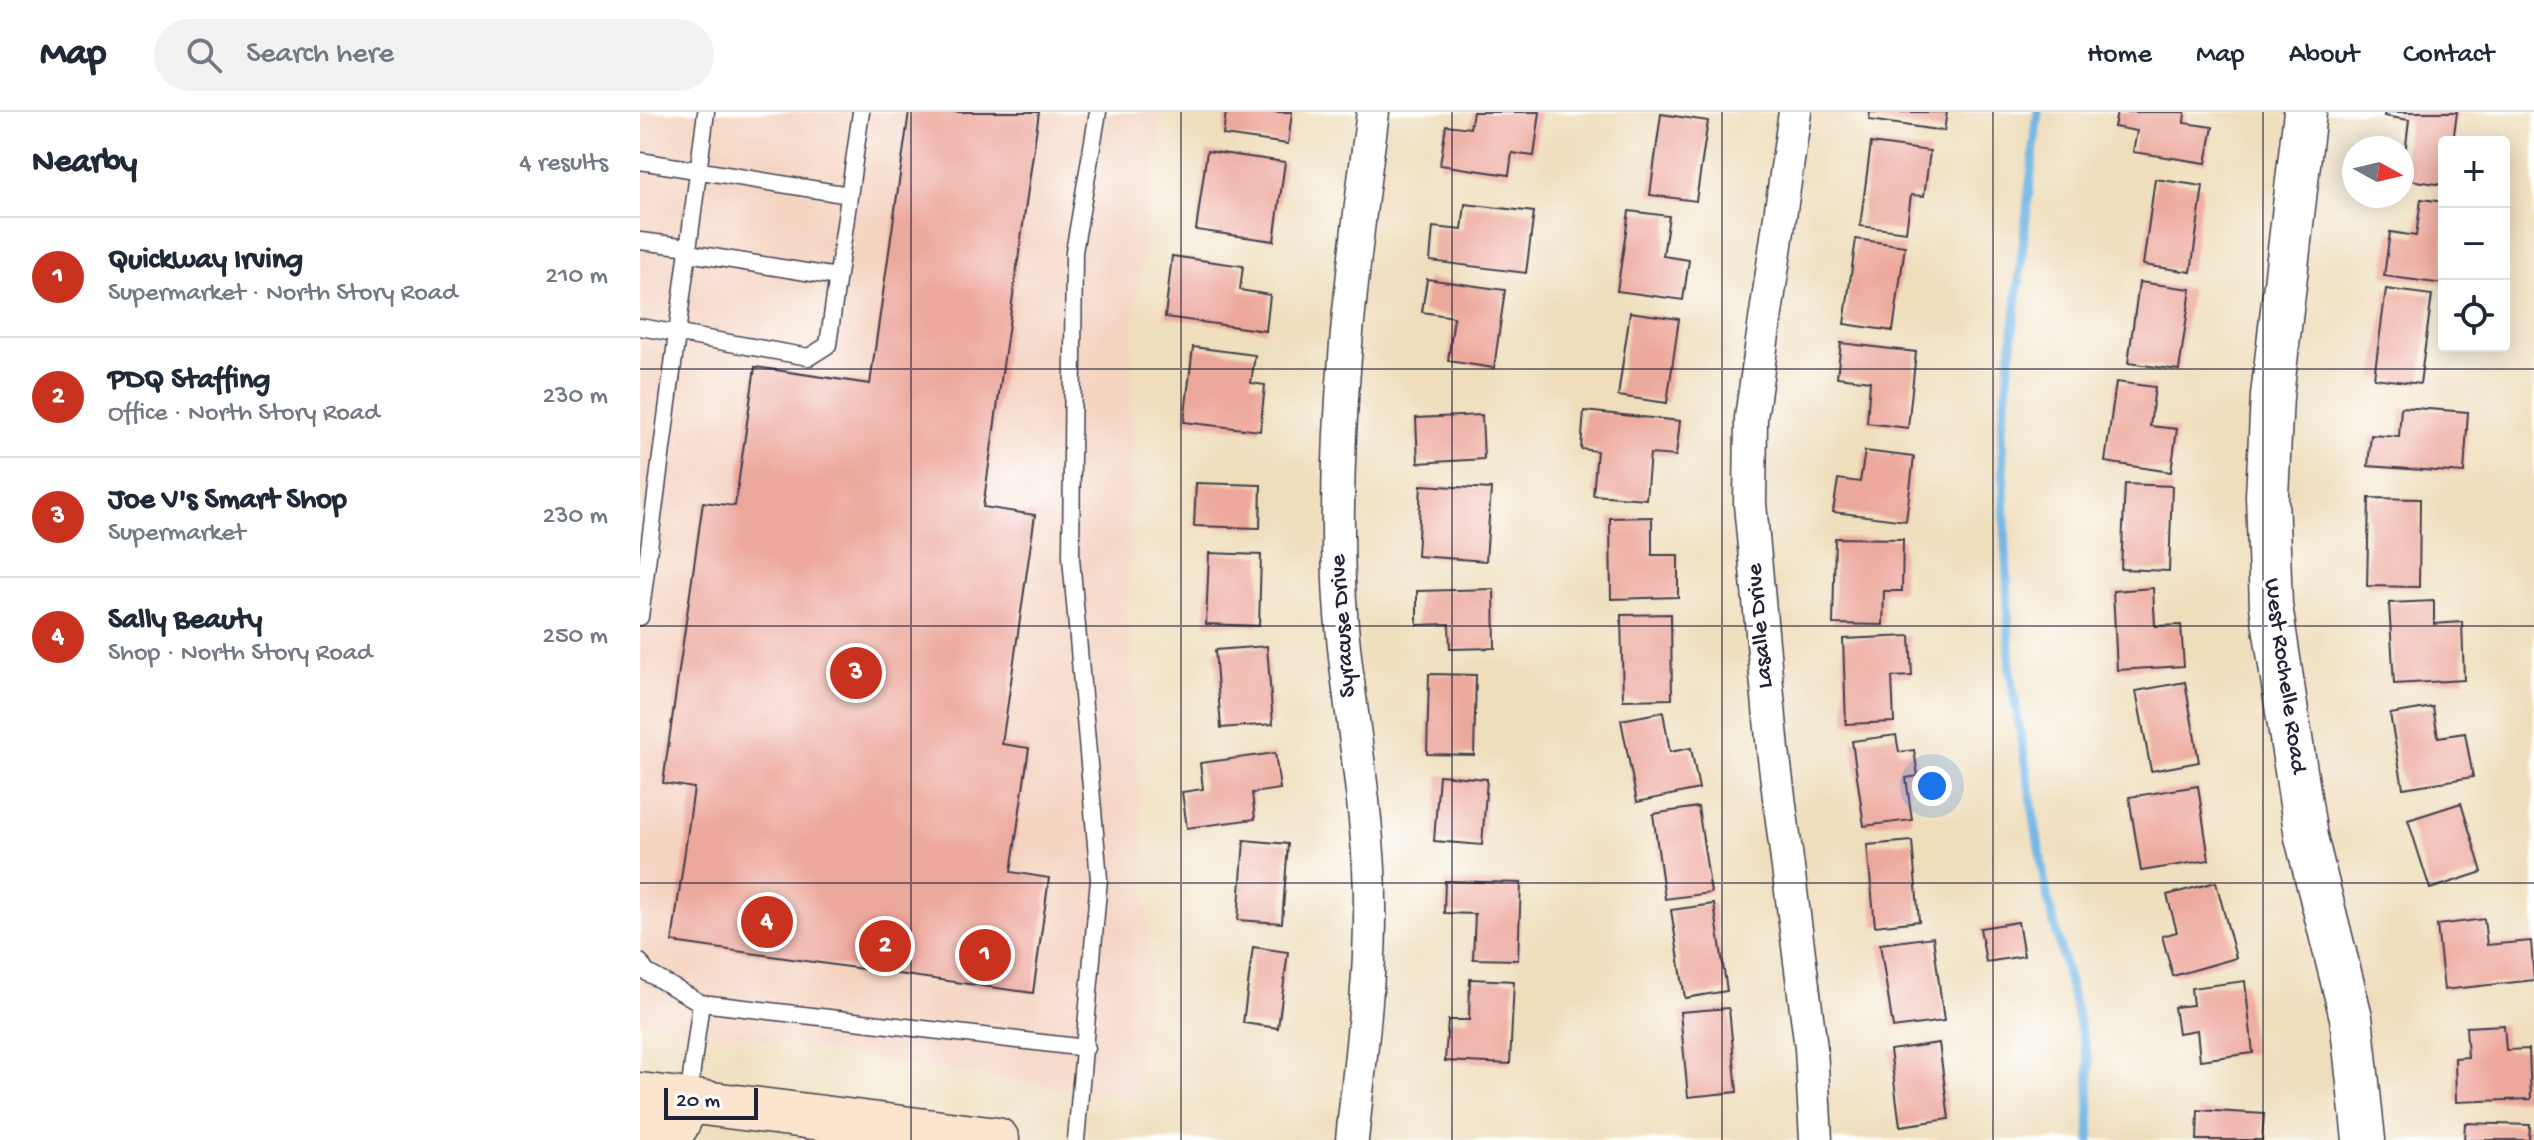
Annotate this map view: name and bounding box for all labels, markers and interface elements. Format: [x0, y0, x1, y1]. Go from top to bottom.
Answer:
search box [154, 19, 714, 91]
text: Map [40, 33, 106, 77]
icon: search [182, 33, 226, 77]
text: Search here [246, 38, 394, 73]
text: Home [2087, 39, 2152, 72]
text: Map [2196, 39, 2245, 72]
text: About [2289, 39, 2359, 72]
text: Contact [2403, 39, 2494, 72]
north arrow [2342, 136, 2414, 208]
map controls [2438, 136, 2510, 352]
button: + [2438, 136, 2510, 208]
text: Nearby [32, 144, 137, 184]
text: 4 results [519, 149, 608, 180]
button: − [2438, 208, 2510, 280]
text: Quickway Irving [108, 244, 303, 279]
text: 1 [53, 262, 63, 293]
text: 210 m [545, 262, 608, 293]
text: Supermarket · North Story Road [108, 279, 457, 310]
button: locate [2438, 280, 2510, 352]
text: PDQ Staffing [108, 364, 270, 399]
text: 2 [52, 382, 64, 413]
text: 230 m [542, 382, 608, 413]
text: Office · North Story Road [108, 399, 379, 430]
text: Joe V's Smart Shop [108, 484, 347, 519]
text: 3 [51, 502, 65, 533]
text: 230 m [542, 502, 608, 533]
text: Supermarket [108, 519, 245, 550]
street label: Syracuse Drive [1324, 553, 1363, 699]
street label: Lasalle Drive [1741, 562, 1781, 690]
street label: West Rochelle Road [2256, 577, 2312, 777]
text: Sally Beauty [108, 604, 262, 639]
text: 4 [52, 622, 64, 653]
text: 250 m [542, 622, 608, 653]
text: Shop · North Story Road [108, 639, 372, 670]
pin: 3 [830, 643, 882, 703]
your location [1912, 766, 1952, 806]
pin: 4 [741, 892, 793, 952]
pin: 2 [859, 916, 911, 976]
pin: 1 [959, 925, 1011, 985]
scale bar [664, 1084, 758, 1120]
text: 20 m [676, 1089, 720, 1115]

